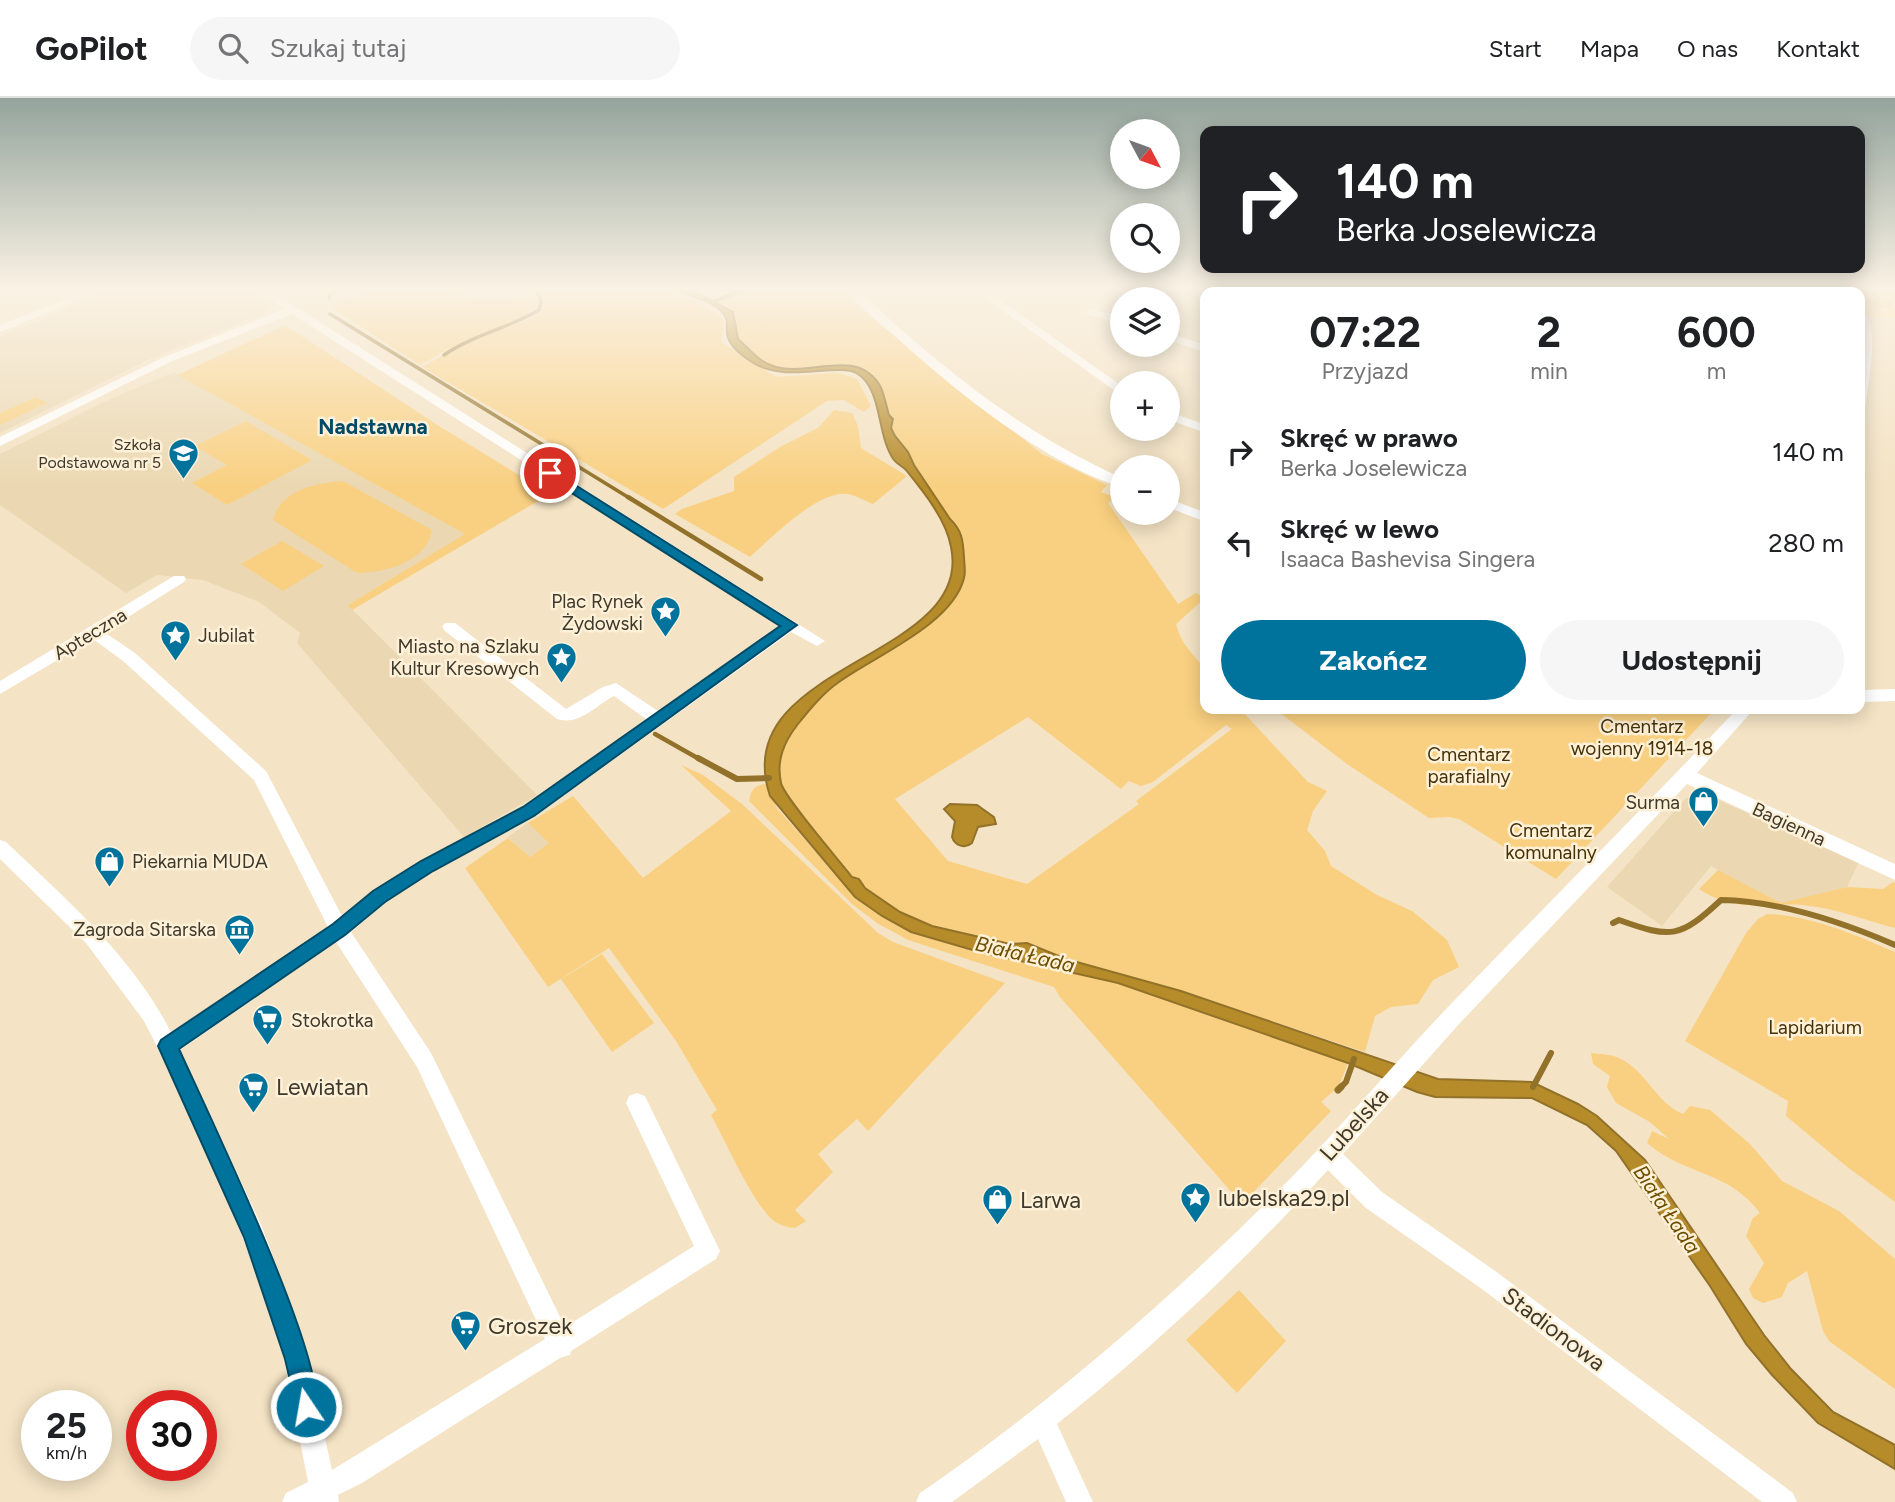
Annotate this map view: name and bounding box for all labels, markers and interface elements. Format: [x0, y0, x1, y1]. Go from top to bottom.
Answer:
search box [190, 17, 680, 80]
text: GoPilot [35, 29, 148, 68]
icon: search [214, 29, 252, 67]
text: Szukaj tutaj [270, 32, 406, 64]
text: Start [1489, 34, 1542, 63]
text: Mapa [1580, 34, 1639, 63]
text: O nas [1677, 34, 1738, 63]
text: Kontakt [1776, 34, 1860, 63]
north arrow [1110, 119, 1180, 189]
map controls [1110, 119, 1180, 525]
text: 140 m [1336, 151, 1474, 210]
icon: right [1221, 154, 1312, 245]
button: search [1110, 203, 1180, 273]
text: Berka Joselewicza [1336, 211, 1597, 249]
button: layers [1110, 287, 1180, 357]
text: 07:22 [1309, 307, 1421, 358]
text: 2 [1537, 307, 1561, 358]
text: 600 [1677, 307, 1756, 358]
text: Przyjazd [1322, 357, 1409, 385]
text: min [1530, 357, 1568, 385]
text: m [1707, 357, 1726, 385]
button: + [1110, 371, 1180, 441]
district label: Nadstawna [318, 414, 428, 439]
text: Skręć w prawo [1280, 422, 1458, 454]
icon: right [1221, 433, 1259, 471]
place label: Szkoła Podstawowa nr 5 [38, 435, 161, 472]
school or university icon: Szkoła Podstawowa nr 5 [167, 436, 201, 480]
text: 140 m [1772, 436, 1844, 468]
pin [520, 443, 580, 503]
icon: arrive [531, 454, 569, 492]
text: Berka Joselewicza [1280, 454, 1467, 482]
button: − [1110, 455, 1180, 525]
text: Skręć w lewo [1280, 513, 1439, 545]
icon: left [1221, 524, 1259, 562]
text: 280 m [1768, 527, 1844, 559]
text: Isaaca Bashevisa Singera [1280, 545, 1535, 573]
place label: Plac Rynek Żydowski [551, 590, 644, 635]
place icon: Plac Rynek Żydowski [649, 595, 683, 639]
street label: Apteczna [49, 603, 131, 665]
place icon: Jubilat [158, 618, 192, 662]
button: Zakończ [1221, 620, 1526, 700]
button: Udostępnij [1540, 620, 1844, 700]
place label: Jubilat [198, 624, 255, 647]
place label: Miasto na Szlaku Kultur Kresowych [390, 635, 539, 680]
place icon: Miasto na Szlaku Kultur Kresowych [545, 640, 579, 684]
park label: Cmentarz wojenny 1914-18 [1571, 715, 1713, 760]
park label: Cmentarz parafialny [1427, 743, 1511, 788]
shop icon: Surma [1686, 785, 1720, 829]
place label: Surma [1625, 791, 1680, 814]
street label: Bagienna [1749, 797, 1829, 851]
park label: Cmentarz komunalny [1505, 819, 1597, 864]
shop icon: Piekarnia MUDA [92, 844, 126, 888]
place label: Piekarnia MUDA [132, 850, 268, 873]
museum icon: Zagroda Sitarska [222, 912, 256, 956]
place label: Zagroda Sitarska [73, 918, 216, 941]
water label: Biała Łada [973, 930, 1077, 978]
supermarket icon: Stokrotka [251, 1003, 285, 1047]
place label: Stokrotka [291, 1009, 373, 1032]
park label: Lapidarium [1768, 1016, 1862, 1039]
supermarket icon: Lewiatan [236, 1070, 270, 1114]
place label: Lewiatan [276, 1073, 369, 1101]
street label: Lubelska [1314, 1081, 1394, 1167]
water label: Biała Łada [1628, 1160, 1706, 1258]
place icon: lubelska29.pl [1178, 1181, 1212, 1225]
shop icon: Larwa [980, 1183, 1014, 1227]
place label: lubelska29.pl [1218, 1184, 1350, 1212]
place label: Larwa [1020, 1186, 1081, 1214]
street label: Stadionowa [1497, 1281, 1611, 1377]
supermarket icon: Groszek [448, 1309, 482, 1353]
place label: Groszek [488, 1312, 573, 1340]
position arrow [269, 1370, 343, 1444]
speed limit sign: 30 [126, 1390, 217, 1481]
text: 25 [46, 1405, 87, 1447]
text: km/h [46, 1442, 87, 1464]

